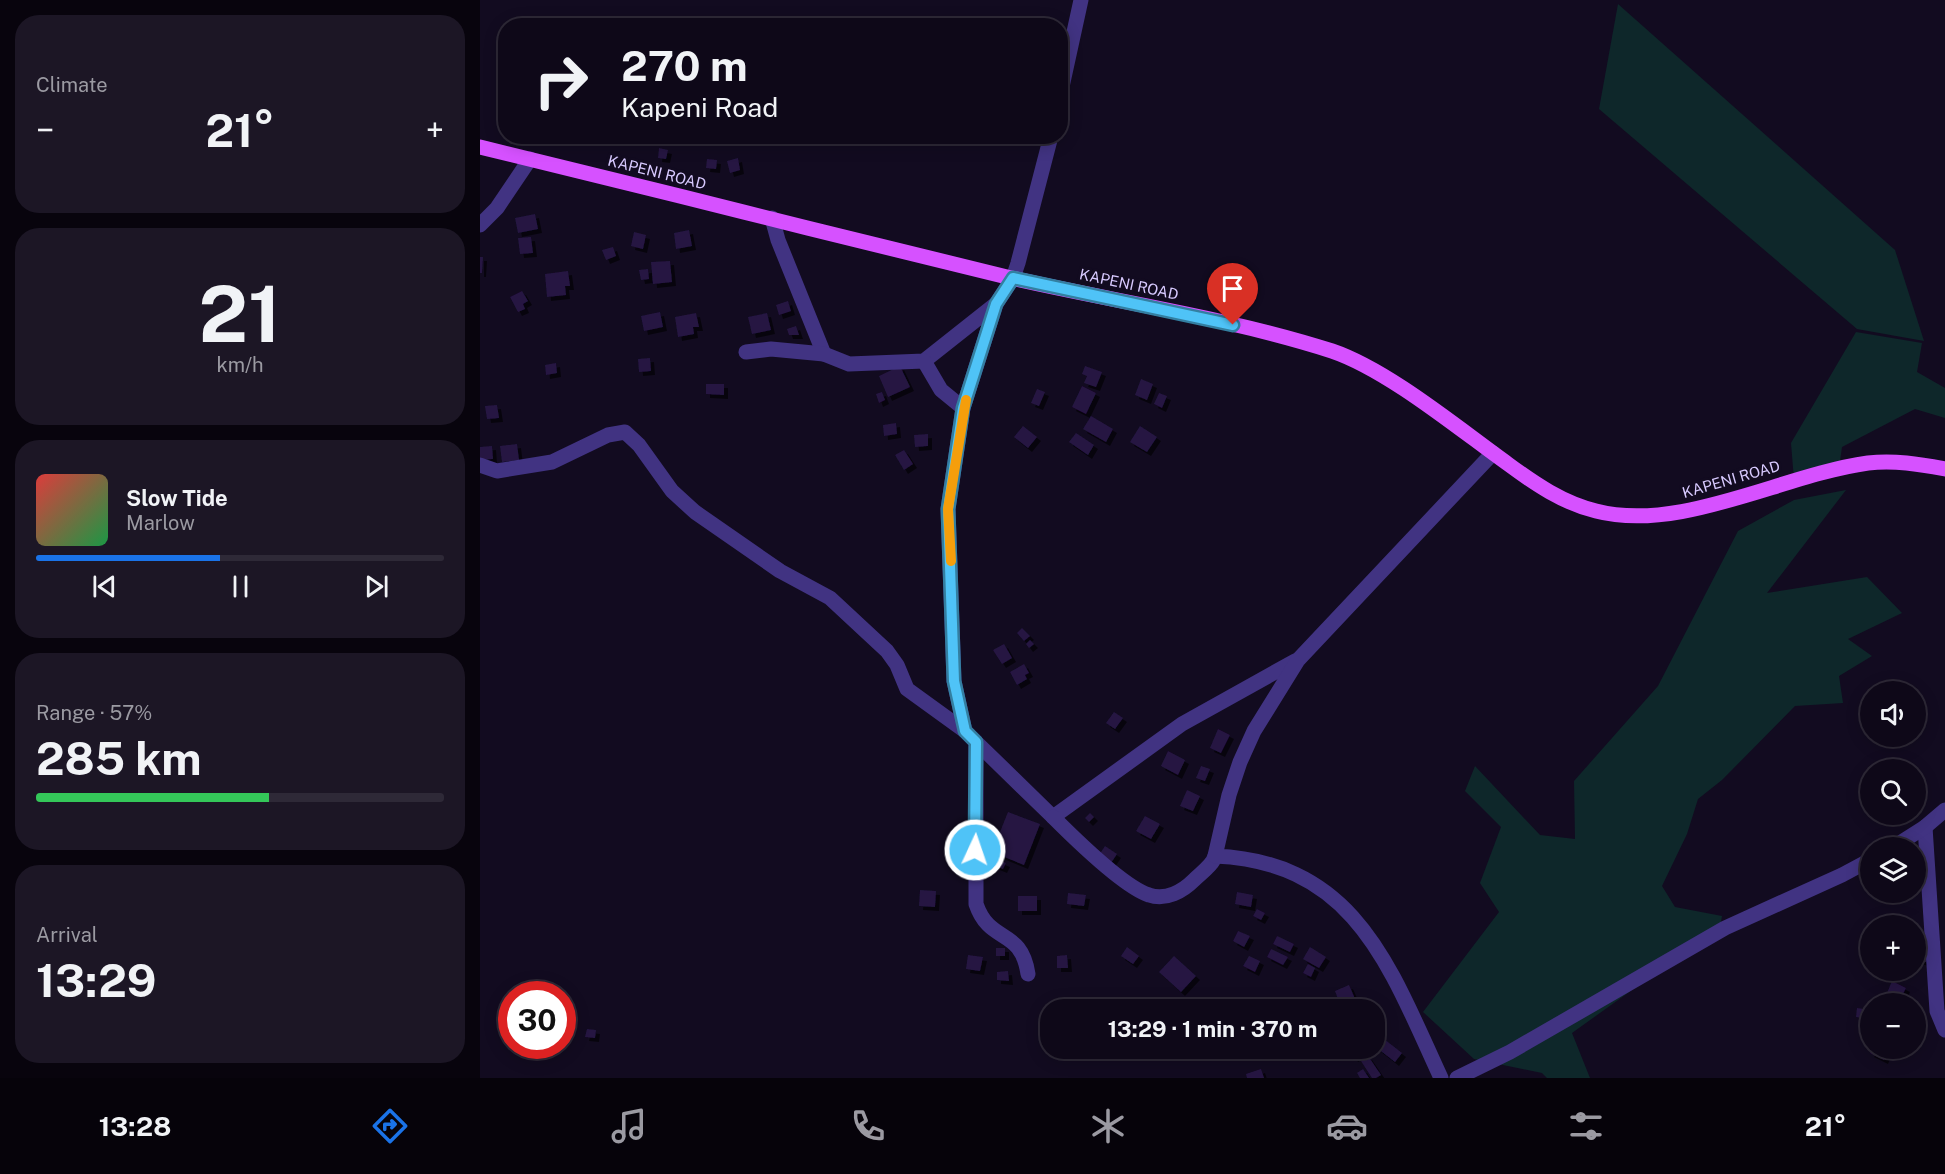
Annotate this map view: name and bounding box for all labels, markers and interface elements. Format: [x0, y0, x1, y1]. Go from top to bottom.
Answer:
text: 270 m [621, 41, 748, 90]
icon: right [522, 42, 600, 120]
text: Climate [36, 73, 108, 97]
text: Kapeni Road [621, 91, 778, 123]
text: 21° [205, 104, 275, 157]
text: − [36, 111, 54, 149]
text: + [426, 111, 444, 149]
street label: KAPENI ROAD [606, 152, 708, 192]
pin [1207, 263, 1258, 325]
street label: KAPENI ROAD [1078, 265, 1180, 303]
text: 21 [199, 268, 281, 360]
icon: arrive [1216, 272, 1249, 305]
text: km/h [216, 353, 264, 377]
street label: KAPENI ROAD [1680, 457, 1782, 501]
text: Slow Tide [126, 485, 228, 511]
text: Marlow [126, 511, 195, 535]
icon: previous [88, 570, 121, 603]
icon: pause [224, 570, 257, 603]
icon: next [360, 570, 393, 603]
map controls [1860, 681, 1926, 1059]
button: sound [1860, 681, 1926, 747]
text: Range · 57% [36, 701, 152, 725]
text: 285 km [36, 732, 202, 785]
button: search [1860, 759, 1926, 825]
position arrow [943, 818, 1007, 882]
button: layers [1860, 837, 1926, 903]
button: + [1860, 915, 1926, 981]
text: Arrival [36, 923, 98, 947]
text: 13:29 [36, 954, 156, 1007]
speed limit sign: 30 [498, 981, 576, 1059]
button: − [1860, 993, 1926, 1059]
text: 13:29 · 1 min · 370 m [1108, 1016, 1317, 1042]
icon: directions [369, 1105, 411, 1147]
icon: music [608, 1105, 650, 1147]
icon: phone [847, 1105, 889, 1147]
icon: climate [1087, 1105, 1129, 1147]
icon: car [1326, 1105, 1368, 1147]
icon: filters [1565, 1105, 1607, 1147]
text: 13:28 [99, 1110, 171, 1142]
text: 21° [1805, 1110, 1846, 1142]

